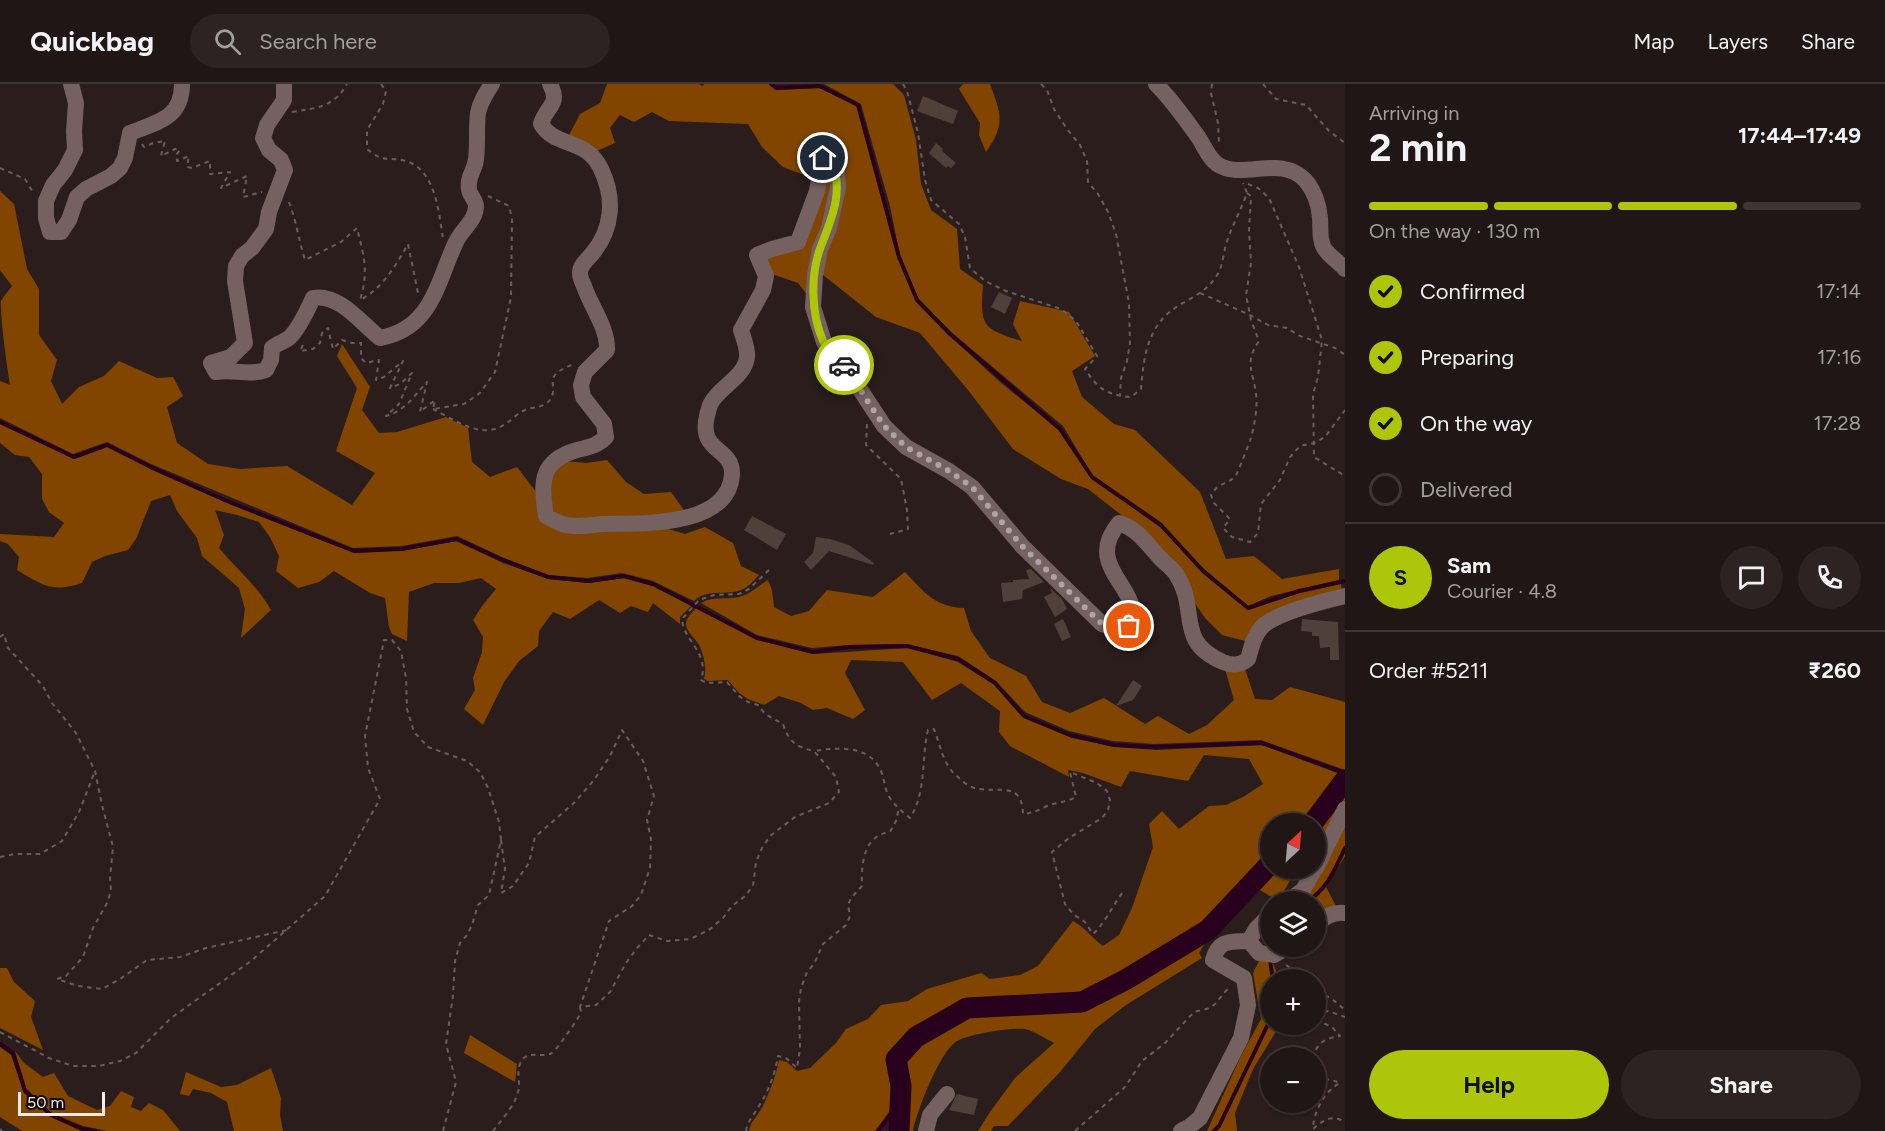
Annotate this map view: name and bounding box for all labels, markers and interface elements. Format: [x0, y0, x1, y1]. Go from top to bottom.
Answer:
search box [190, 14, 610, 68]
text: Quickbag [30, 24, 154, 58]
icon: search [211, 25, 244, 58]
text: Search here [259, 28, 377, 55]
text: Map [1634, 29, 1674, 54]
text: Layers [1707, 29, 1768, 54]
text: Share [1801, 29, 1855, 54]
text: Arriving in [1369, 101, 1459, 125]
text: 17:44–17:49 [1738, 122, 1861, 149]
text: 2 min [1369, 124, 1467, 171]
pin [797, 132, 848, 183]
icon: home [806, 141, 839, 174]
text: On the way · 130 m [1369, 219, 1540, 243]
icon: check [1369, 275, 1402, 308]
text: Confirmed [1420, 278, 1525, 305]
text: 17:14 [1816, 279, 1861, 303]
courier [814, 335, 874, 395]
icon: check [1369, 341, 1402, 374]
text: Preparing [1420, 344, 1514, 371]
text: 17:16 [1817, 345, 1861, 369]
icon: car [828, 349, 861, 382]
icon: check [1369, 407, 1402, 440]
text: On the way [1420, 410, 1532, 437]
text: 17:28 [1813, 411, 1861, 435]
text: Delivered [1420, 476, 1513, 503]
button: chat [1720, 546, 1783, 609]
button: phone [1798, 546, 1861, 609]
text: Sam [1447, 552, 1491, 579]
text: S [1394, 564, 1407, 591]
text: Courier · 4.8 [1447, 579, 1557, 603]
pin [1103, 600, 1154, 651]
icon: bag [1112, 609, 1145, 642]
text: Order #5211 [1369, 657, 1488, 684]
text: ₹260 [1808, 657, 1861, 684]
north arrow [1260, 813, 1326, 879]
map controls [1260, 813, 1326, 1113]
button: layers [1260, 891, 1326, 957]
button: + [1260, 969, 1326, 1035]
button: − [1260, 1047, 1326, 1113]
button: Help [1369, 1050, 1609, 1119]
button: Share [1621, 1050, 1861, 1119]
scale bar [18, 1089, 105, 1116]
text: 50 m [27, 1093, 64, 1112]

